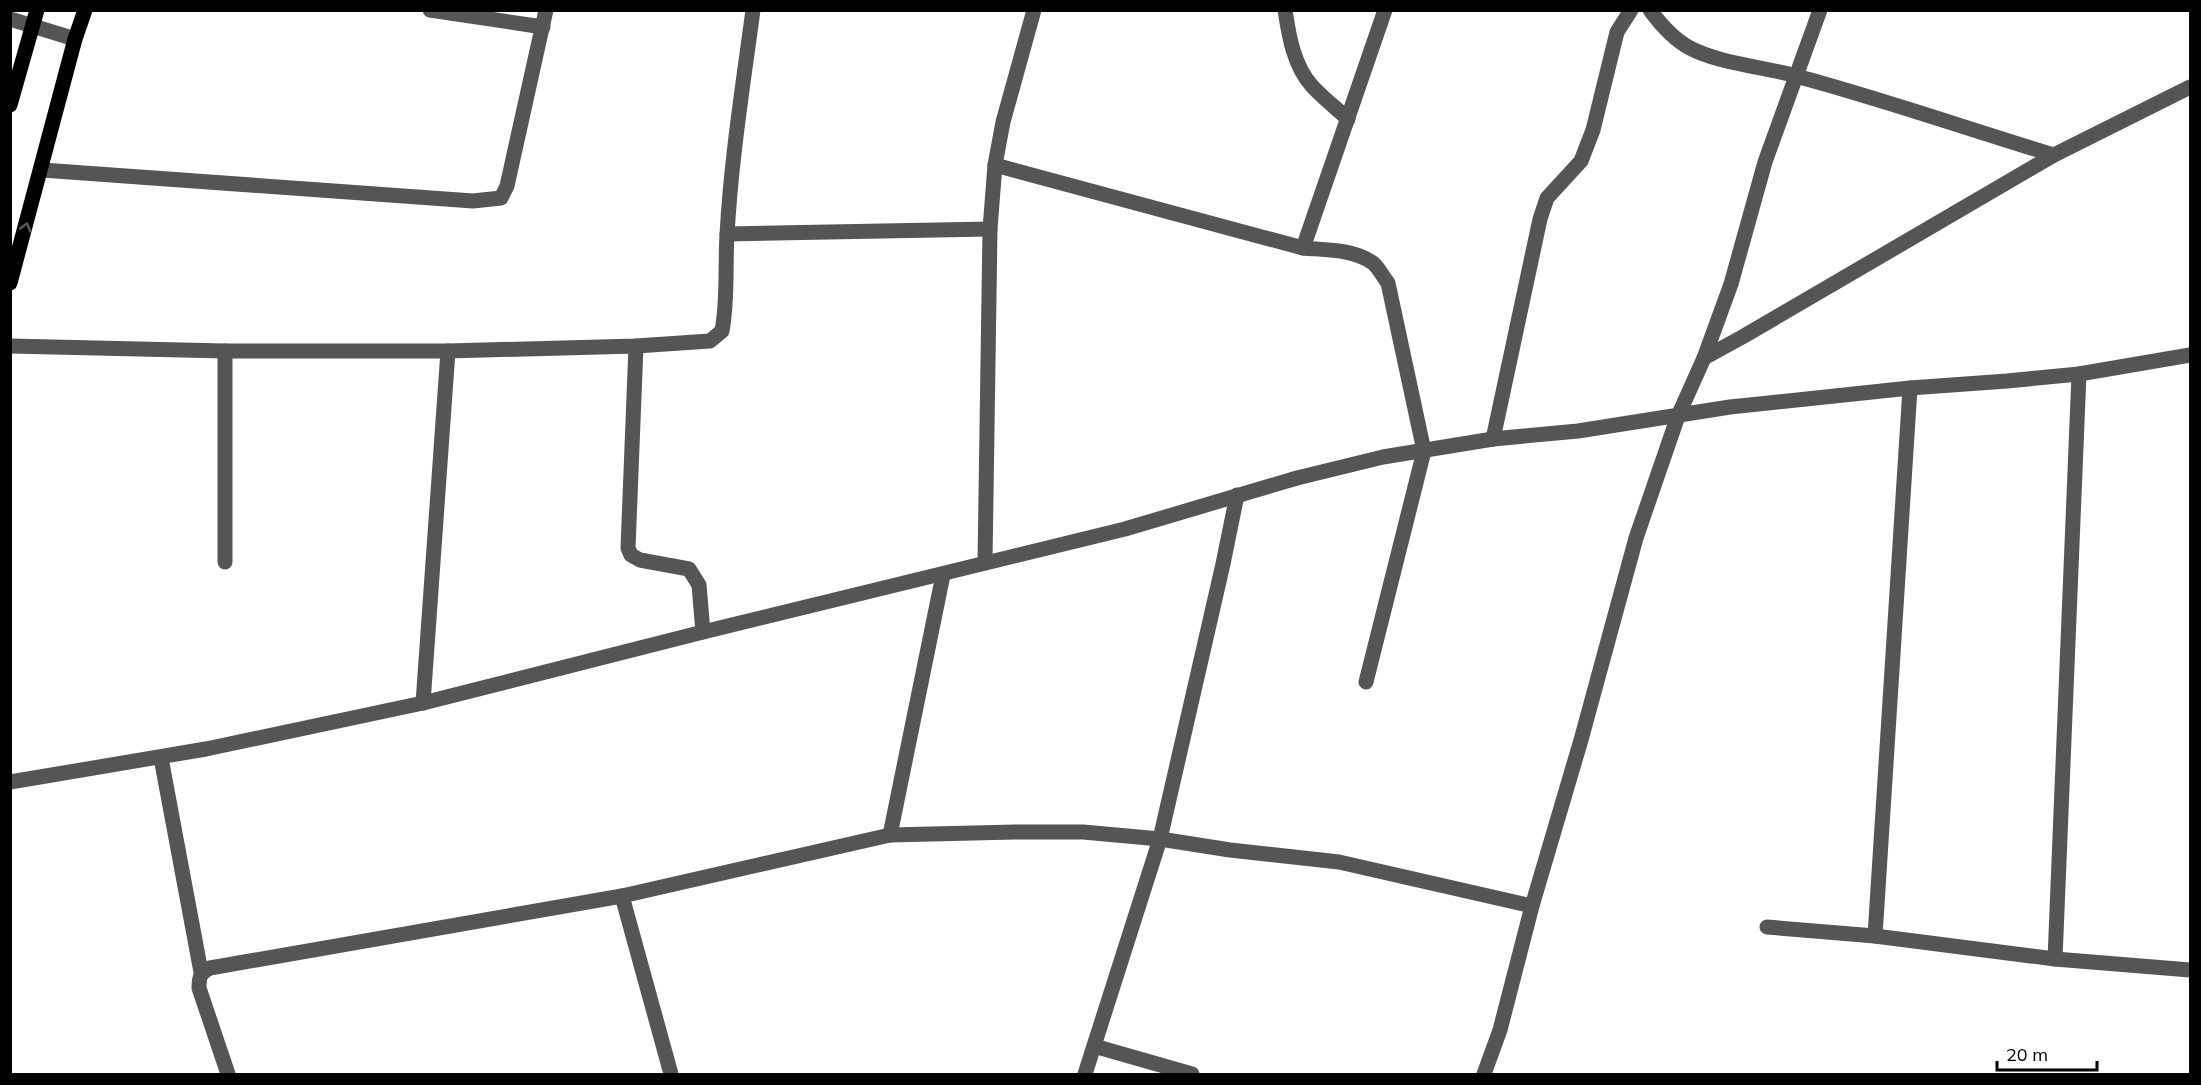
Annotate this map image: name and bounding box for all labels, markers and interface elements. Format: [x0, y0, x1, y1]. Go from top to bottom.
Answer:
one-way arrow [19, 222, 31, 233]
scale bar [1997, 1034, 2098, 1072]
text: 20 m [2006, 1043, 2048, 1066]

